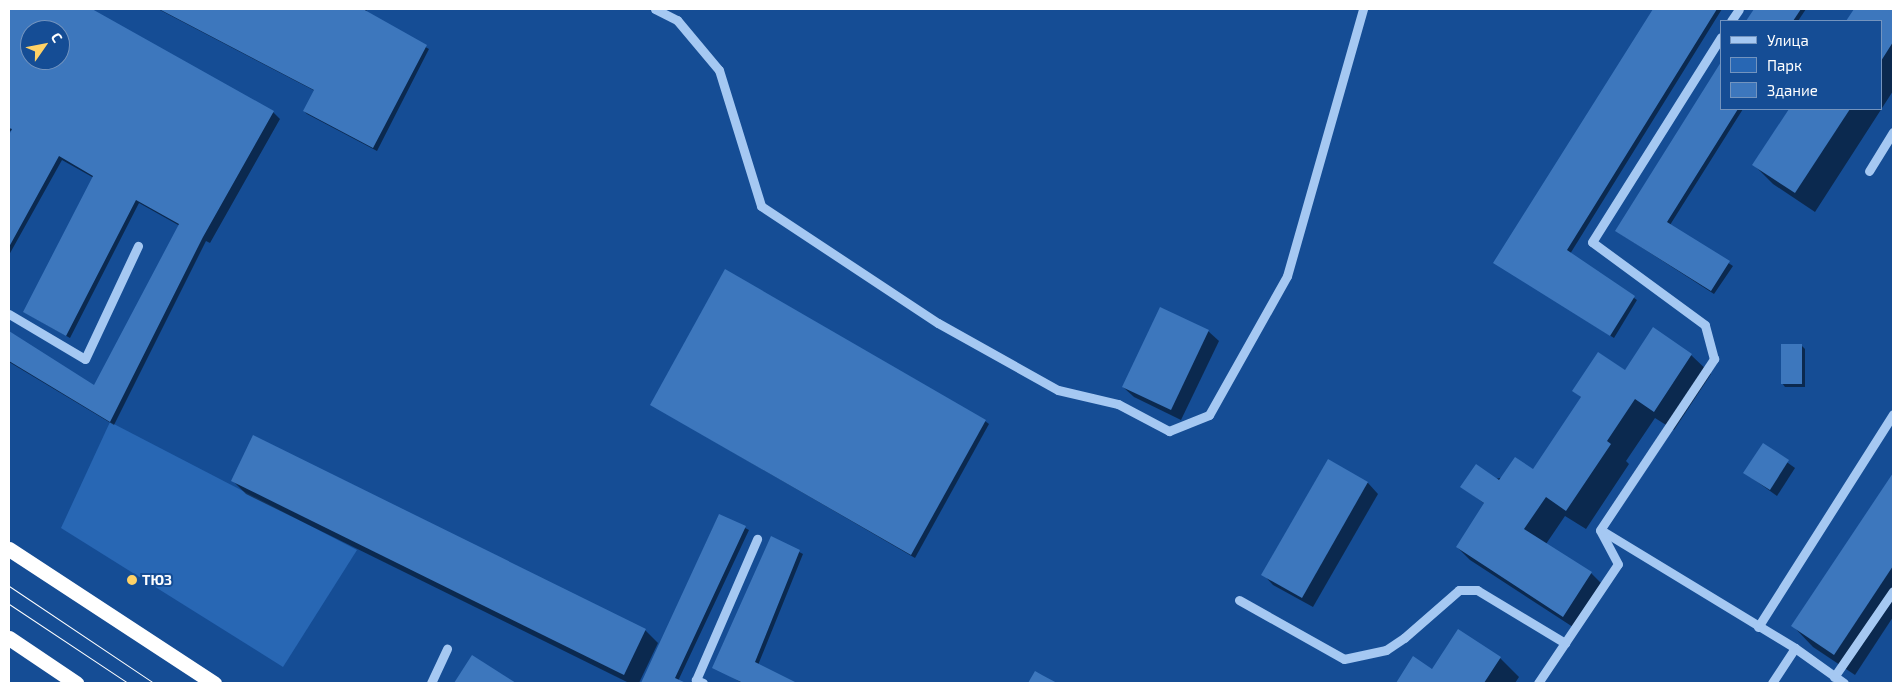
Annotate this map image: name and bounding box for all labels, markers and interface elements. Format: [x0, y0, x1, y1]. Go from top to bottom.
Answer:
north arrow [20, 20, 70, 70]
legend [1720, 20, 1882, 110]
text: С [48, 29, 67, 45]
text: Улица [1767, 31, 1809, 49]
text: Парк [1767, 56, 1802, 74]
text: Здание [1767, 81, 1818, 99]
place label: ТЮЗ [142, 572, 172, 588]
marker: ТЮЗ [126, 574, 138, 586]

